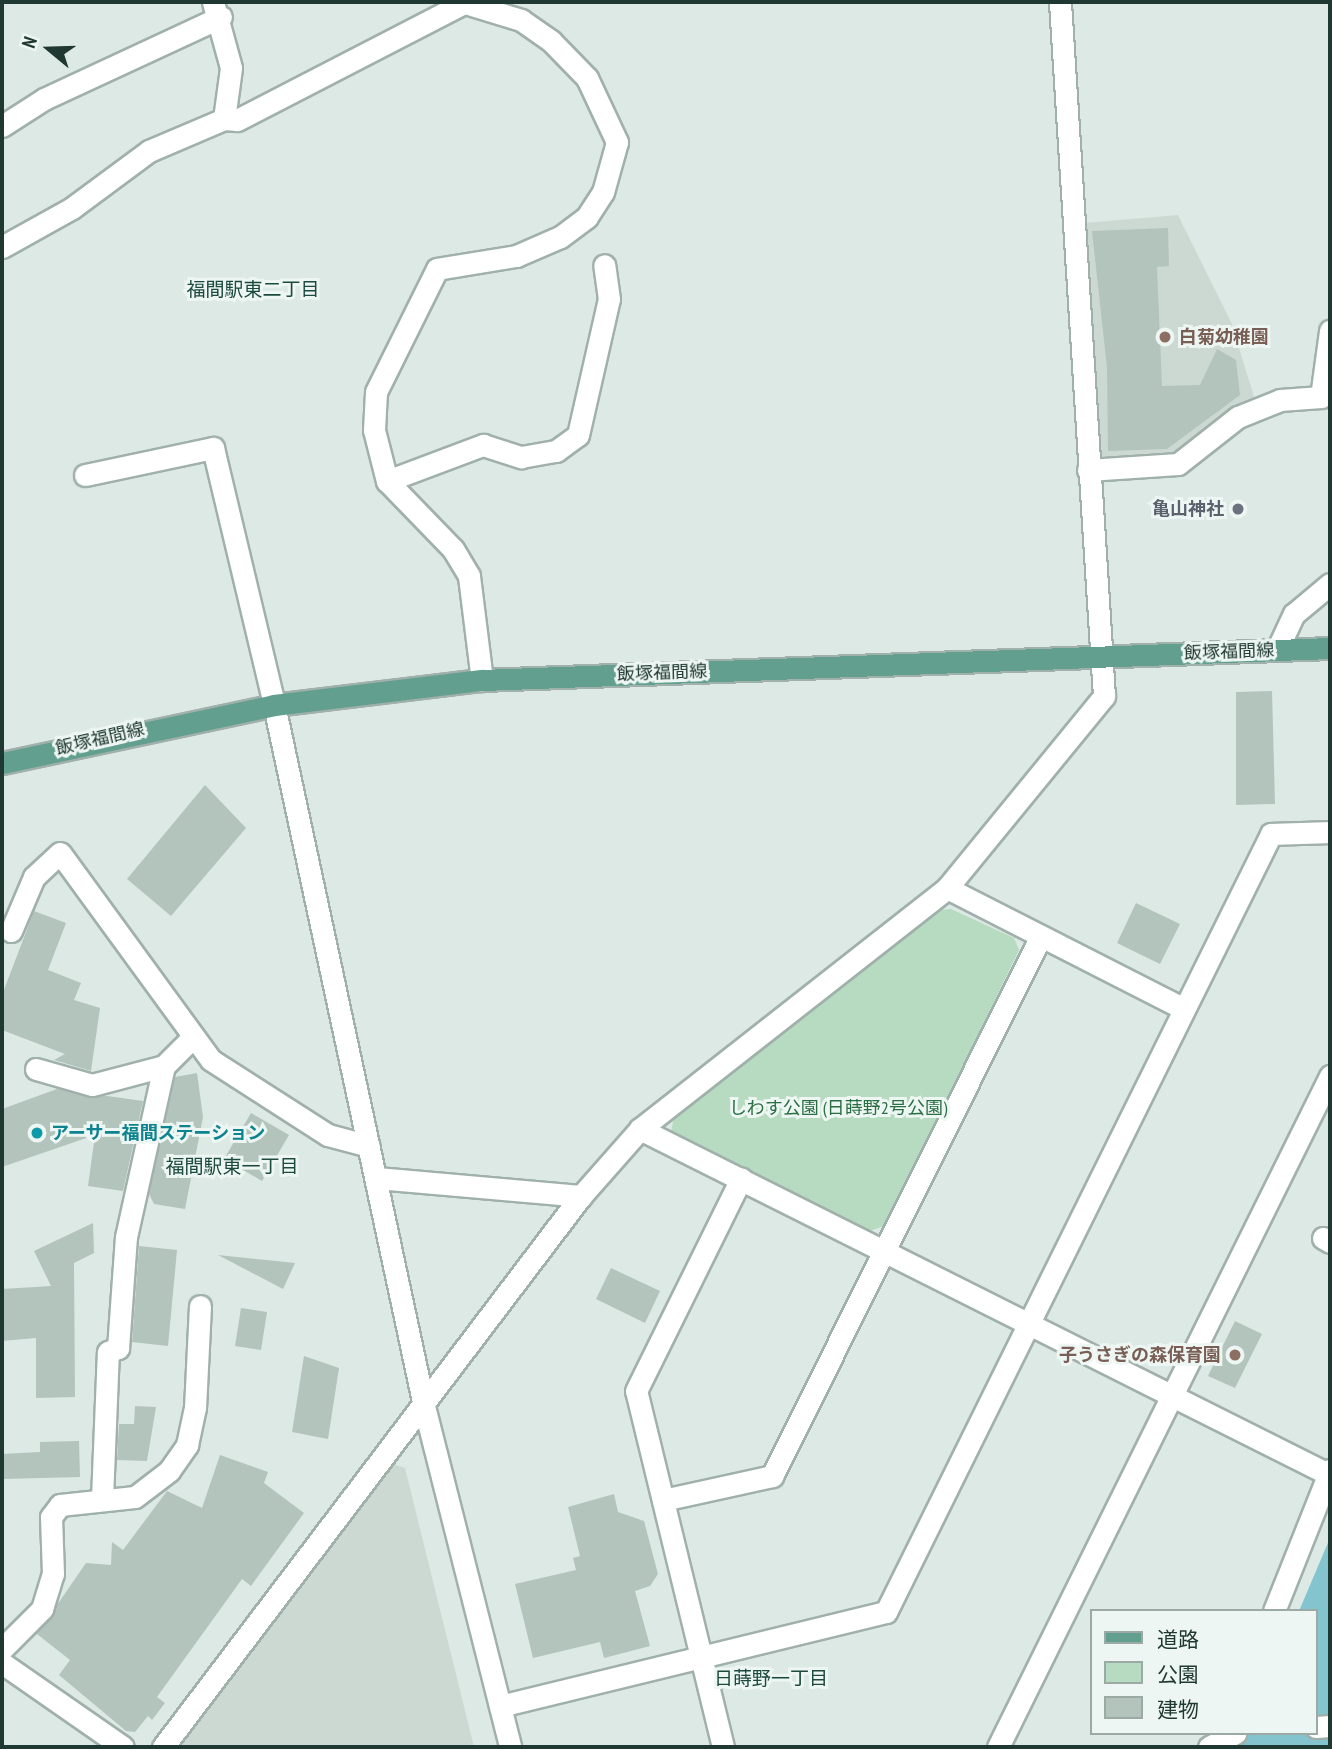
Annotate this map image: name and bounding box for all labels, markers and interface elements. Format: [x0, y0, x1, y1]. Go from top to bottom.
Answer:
north arrow [14, 14, 84, 84]
text: N [16, 33, 42, 51]
district label: 福間駅東二丁目 [187, 279, 319, 301]
place label: 白菊幼稚園 [1179, 326, 1269, 348]
marker: 白菊幼稚園 [1157, 329, 1173, 345]
place label: 亀山神社 [1152, 498, 1224, 520]
marker: 亀山神社 [1230, 501, 1246, 517]
street label: 飯塚福間線 [1184, 640, 1274, 664]
street label: 飯塚福間線 [617, 661, 707, 685]
street label: 飯塚福間線 [54, 718, 146, 760]
park label: しわす公園 (日蒔野2号公園) [729, 1097, 947, 1119]
place label: アーサー福間ステーション [51, 1122, 266, 1144]
marker: アーサー福間ステーション [29, 1125, 45, 1141]
district label: 福間駅東一丁目 [166, 1156, 298, 1178]
place label: 子うさぎの森保育園 [1059, 1344, 1221, 1366]
marker: 子うさぎの森保育園 [1227, 1347, 1243, 1363]
legend [1090, 1609, 1318, 1735]
text: 道路 [1157, 1626, 1199, 1653]
text: 公園 [1157, 1661, 1199, 1688]
district label: 日蒔野一丁目 [714, 1668, 828, 1690]
text: 建物 [1157, 1696, 1199, 1723]

